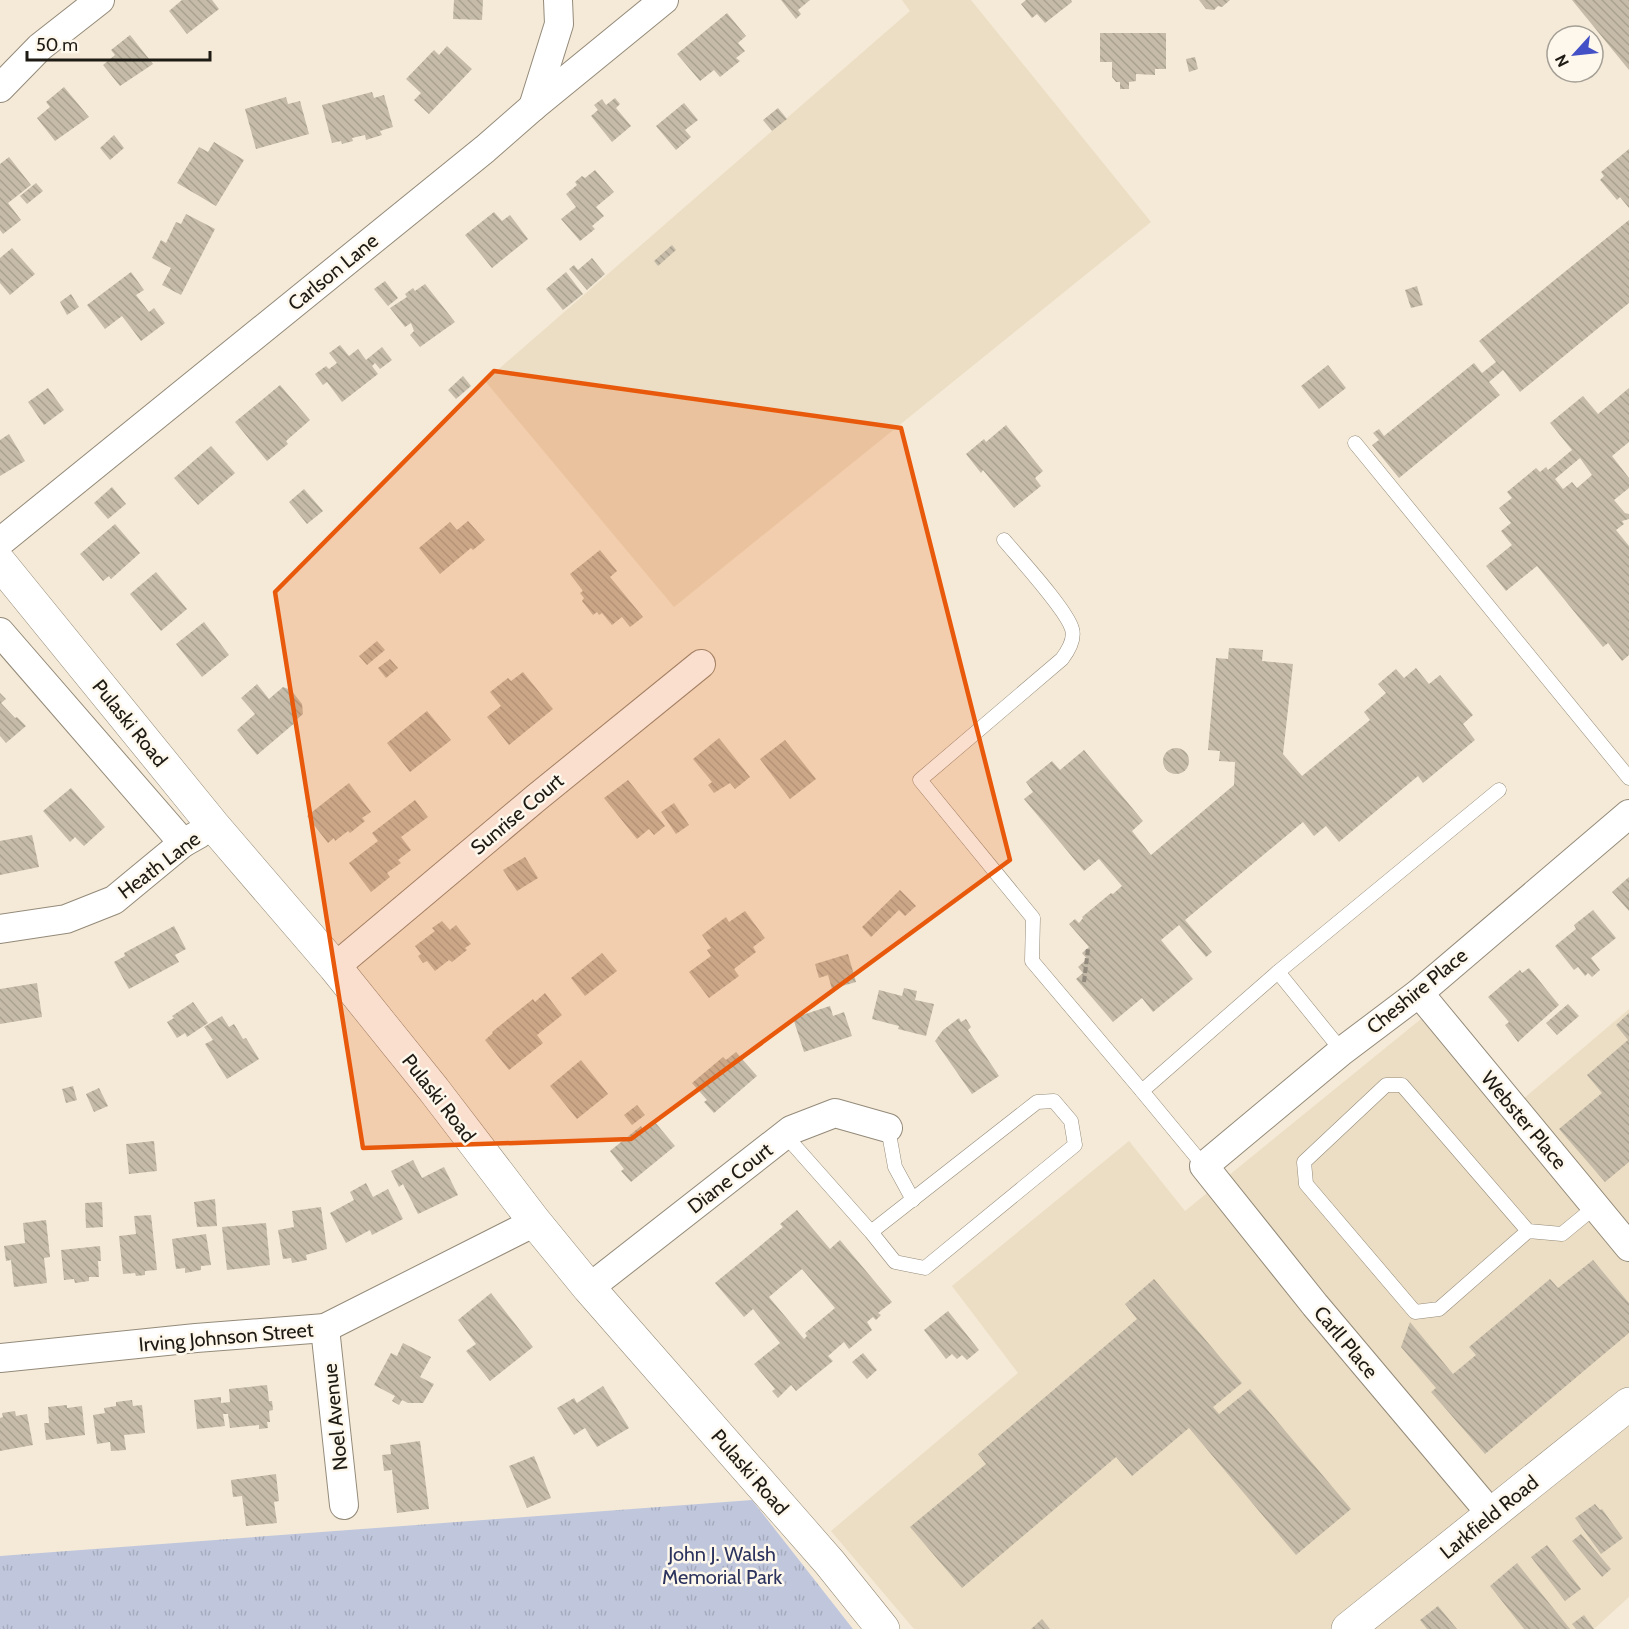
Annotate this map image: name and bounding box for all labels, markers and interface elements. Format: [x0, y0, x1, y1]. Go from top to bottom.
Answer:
scale bar [27, 24, 210, 62]
north arrow [1545, 24, 1605, 84]
text: 50 m [36, 34, 78, 56]
text: N [1551, 51, 1573, 70]
street label: Carlson Lane [283, 228, 383, 316]
street label: Pulaski Road [87, 674, 173, 772]
street label: Sunrise Court [466, 768, 568, 860]
street label: Heath Lane [113, 826, 205, 904]
street label: Cheshire Place [1362, 943, 1472, 1039]
street label: Pulaski Road [397, 1049, 481, 1147]
street label: Webster Place [1476, 1066, 1572, 1174]
street label: Diane Court [683, 1137, 777, 1218]
street label: Carll Place [1309, 1301, 1383, 1383]
street label: Irving Johnson Street [138, 1317, 315, 1357]
street label: Noel Avenue [317, 1362, 353, 1472]
street label: Pulaski Road [706, 1424, 794, 1520]
street label: Larkfield Road [1435, 1470, 1543, 1564]
park label: John J. Walsh Memorial Park [662, 1542, 782, 1589]

